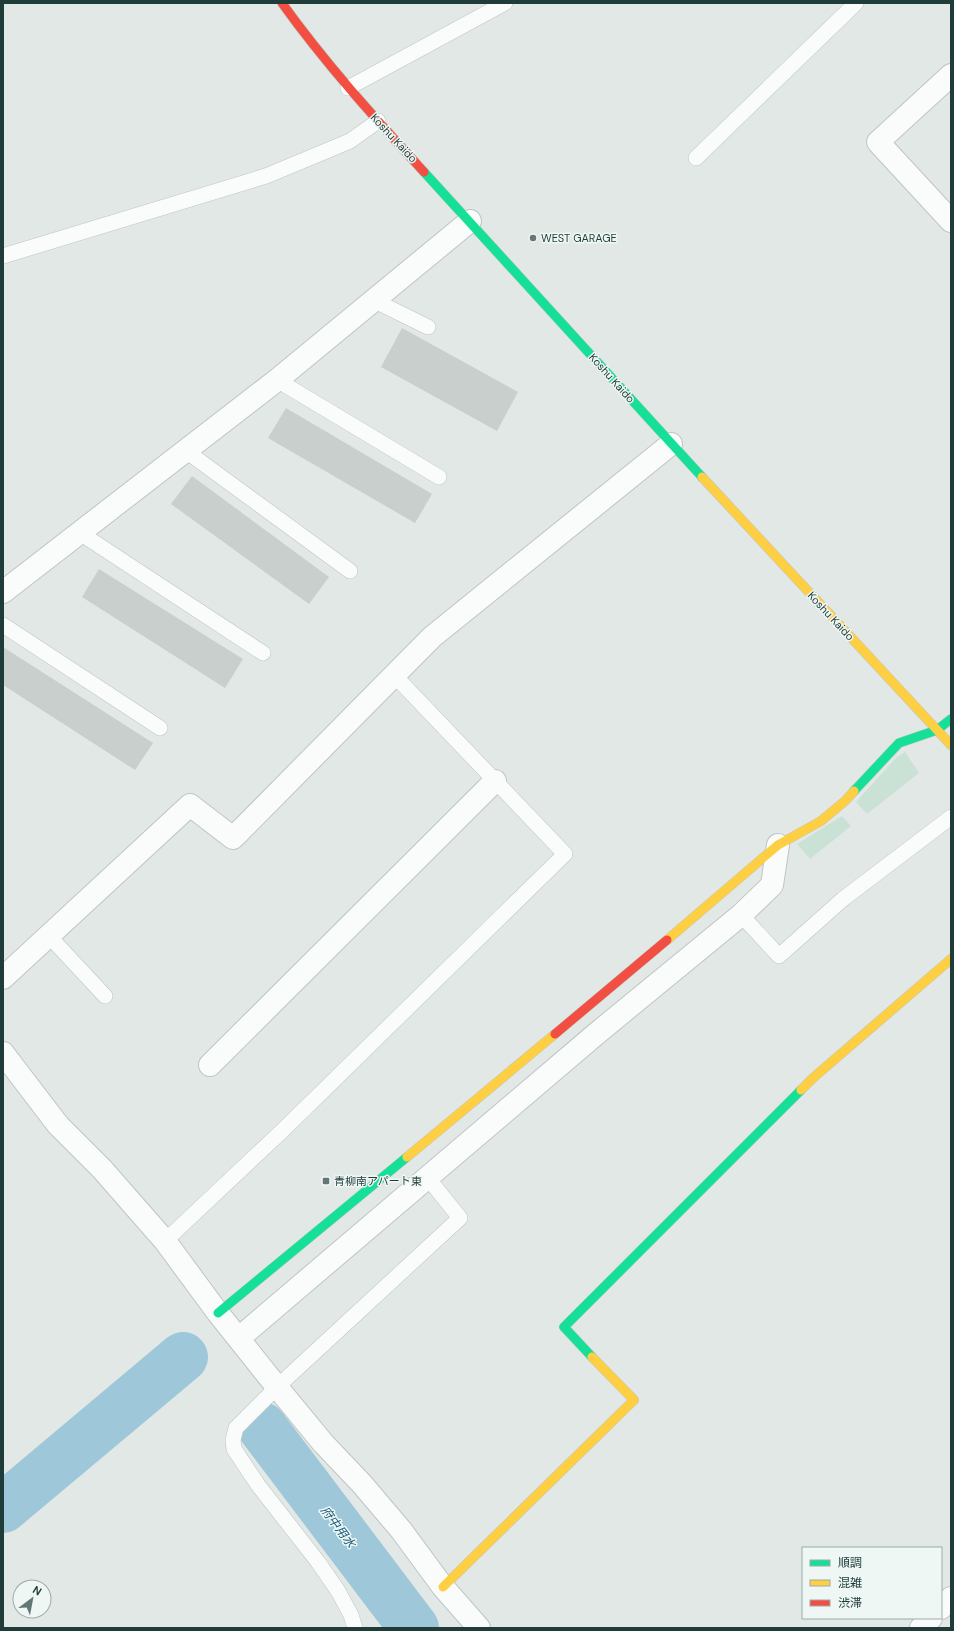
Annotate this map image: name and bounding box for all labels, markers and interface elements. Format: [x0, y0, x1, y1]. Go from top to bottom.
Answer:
street label: Koshu Kaido [368, 111, 420, 165]
place label: WEST GARAGE [541, 231, 617, 245]
marker: WEST GARAGE [528, 233, 538, 243]
street label: Koshu Kaido [586, 350, 638, 406]
street label: Koshu Kaido [805, 589, 857, 643]
place label: 青柳南アパート東 [334, 1174, 422, 1188]
marker: 青柳南アパート東 [321, 1176, 331, 1186]
water label: 府中用水 [317, 1503, 360, 1553]
legend [802, 1547, 942, 1619]
text: 順調 [838, 1555, 862, 1571]
text: 混雑 [838, 1575, 862, 1591]
north arrow [12, 1579, 52, 1619]
text: N [30, 1582, 44, 1599]
text: 渋滞 [838, 1595, 862, 1611]

